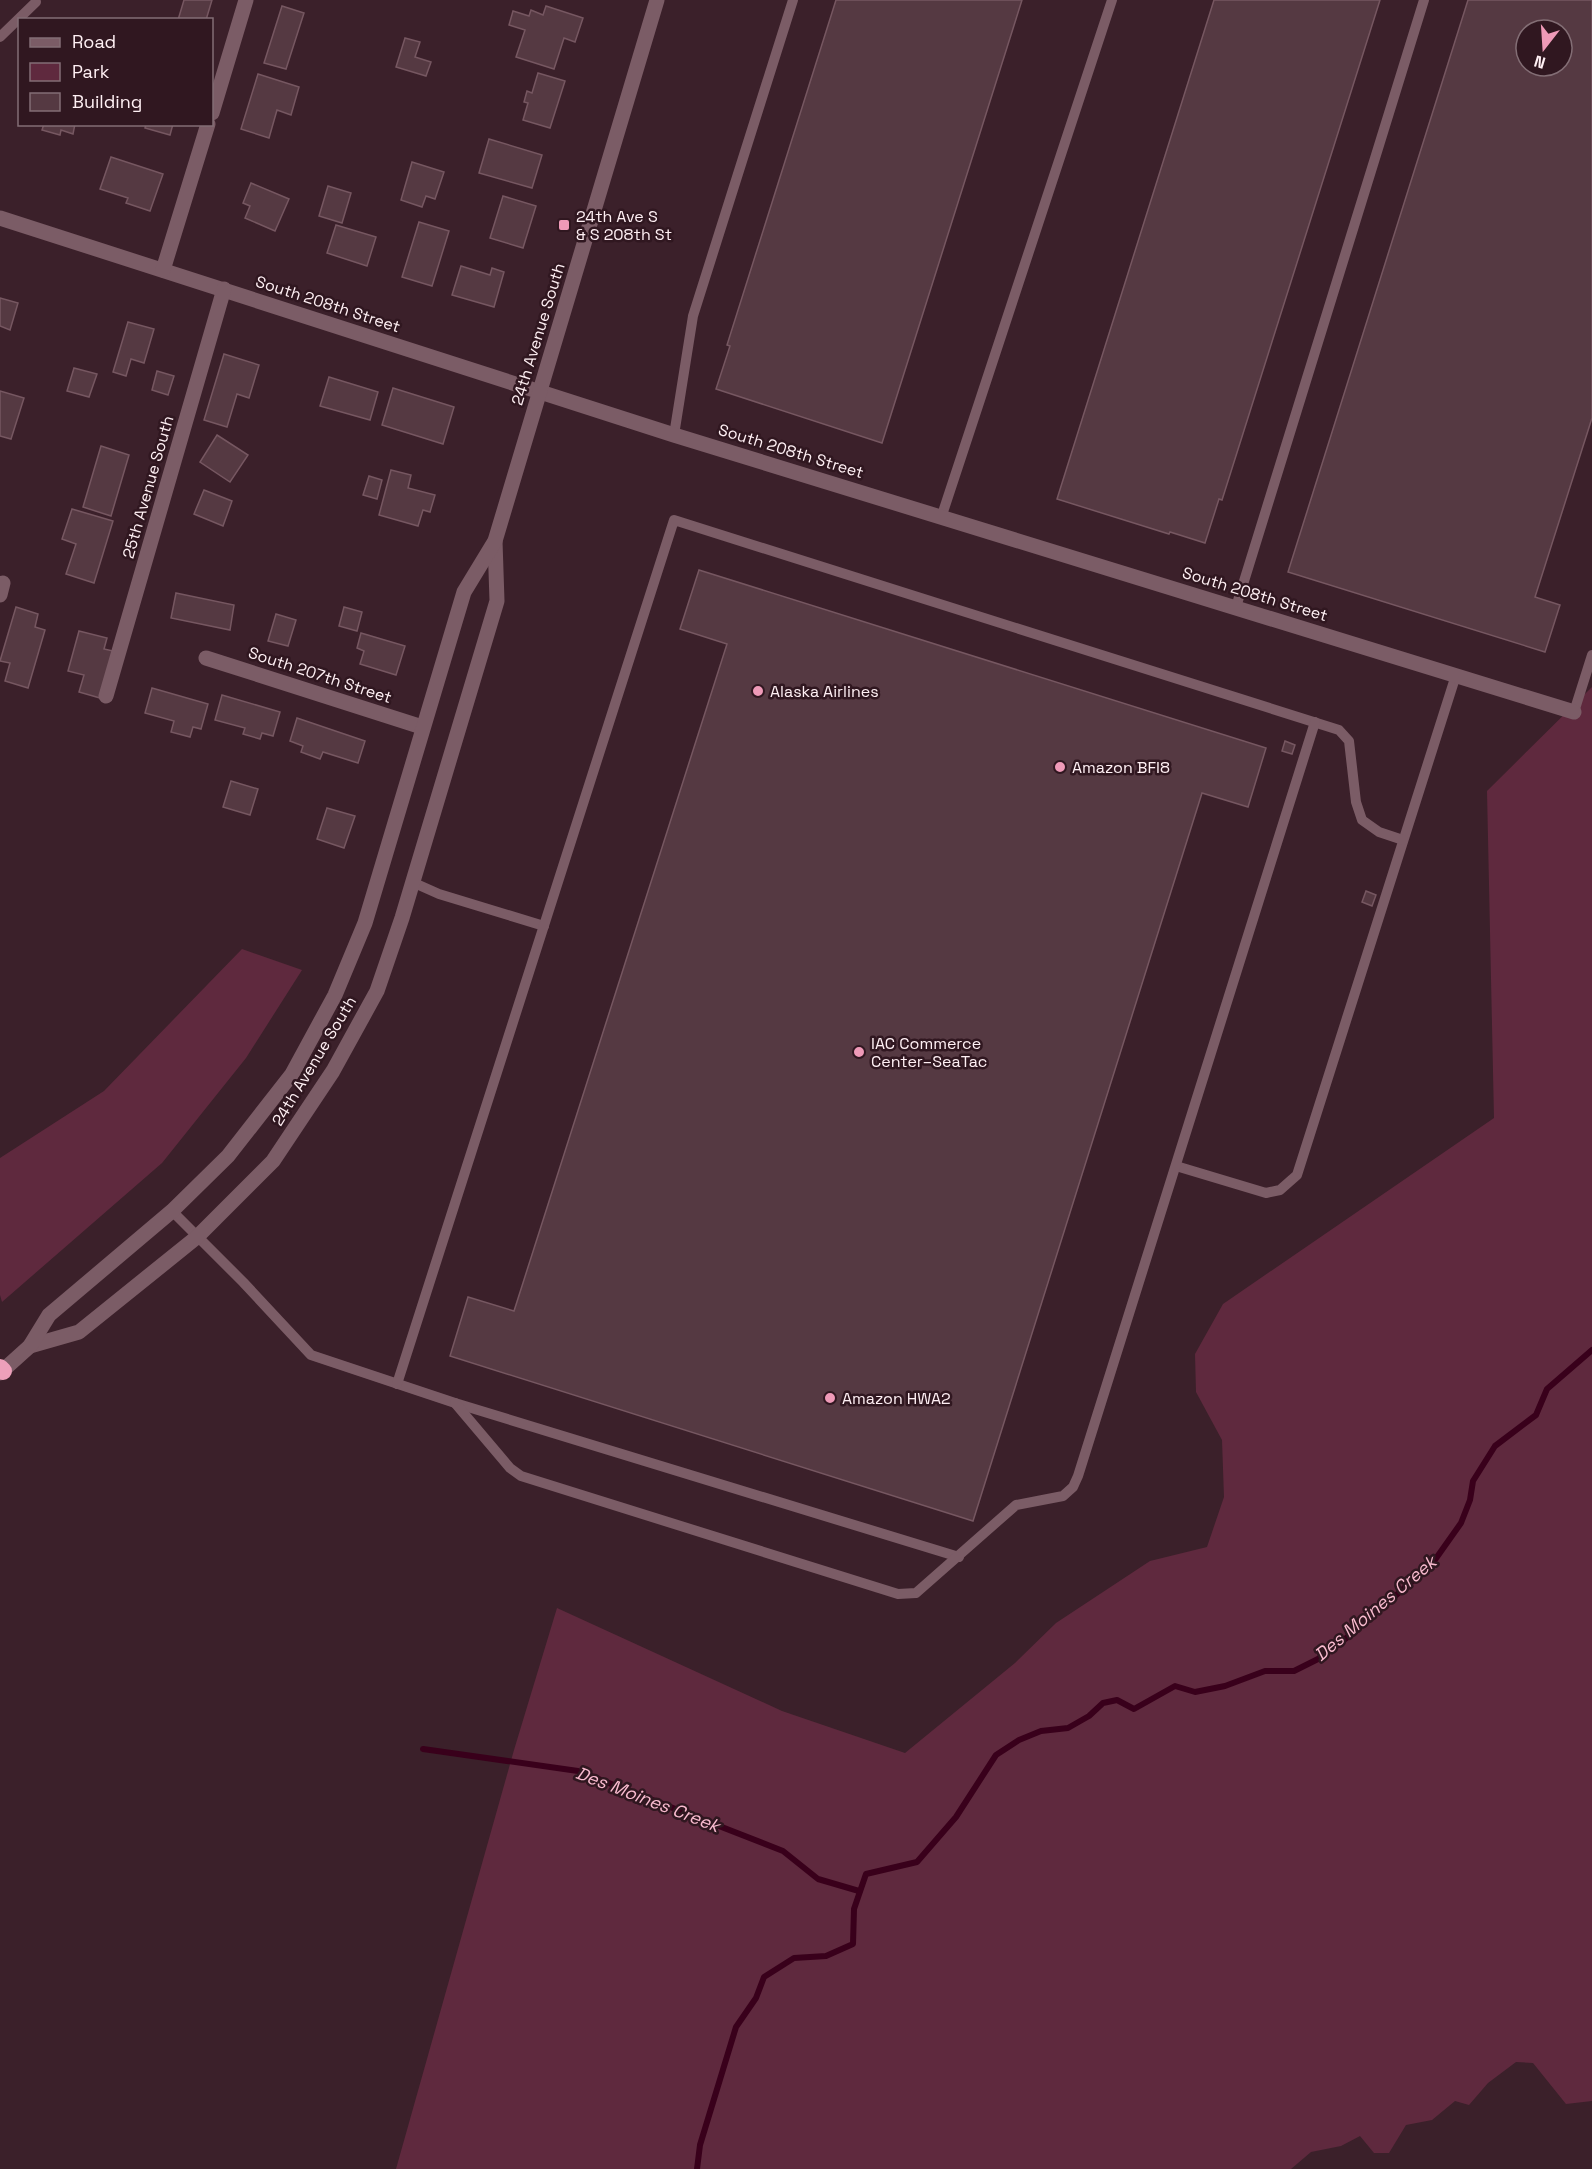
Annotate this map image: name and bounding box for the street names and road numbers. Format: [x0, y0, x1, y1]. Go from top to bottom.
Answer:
street label: 24th Avenue South [506, 260, 570, 408]
street label: South 208th Street [253, 271, 403, 337]
street label: 25th Avenue South [118, 413, 178, 561]
street label: South 208th Street [716, 419, 866, 483]
street label: South 208th Street [1180, 562, 1330, 626]
street label: South 207th Street [246, 642, 394, 708]
street label: 24th Avenue South [267, 992, 361, 1130]

